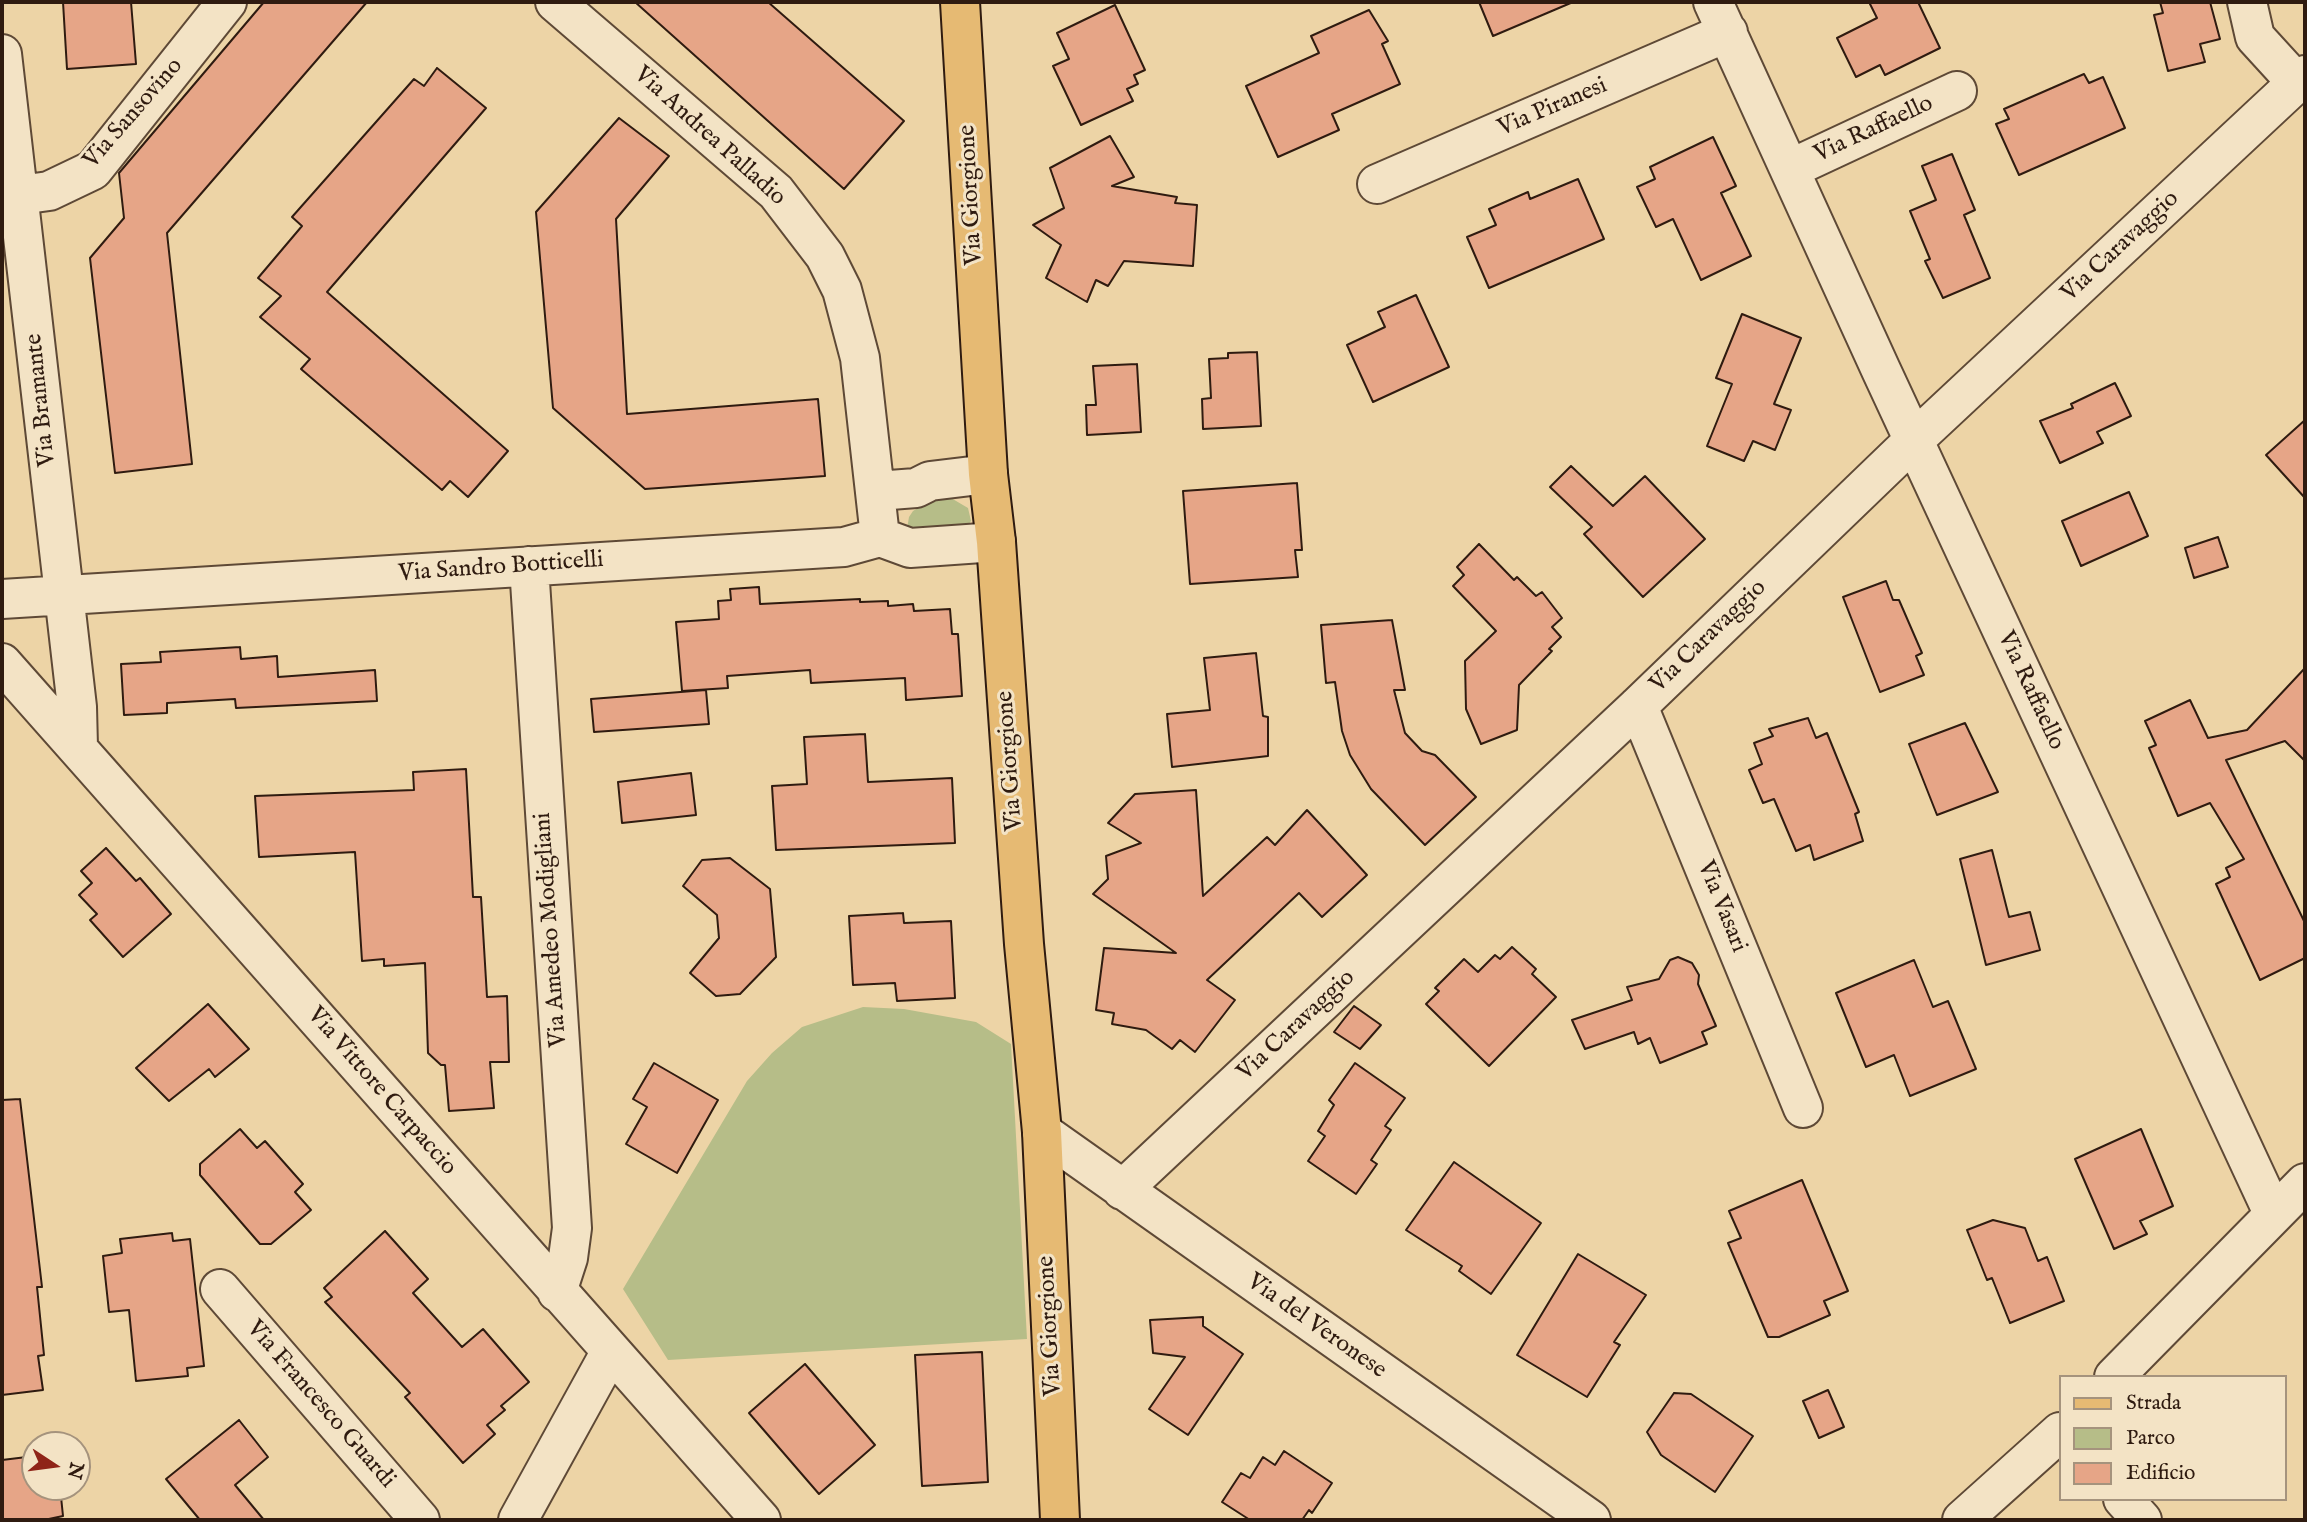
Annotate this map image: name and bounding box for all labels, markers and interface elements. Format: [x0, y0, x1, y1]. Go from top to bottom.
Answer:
street label: Via Sansovino [78, 53, 190, 175]
street label: Via Andrea Palladio [627, 61, 791, 213]
street label: Via Piranesi [1494, 72, 1612, 144]
street label: Via Raffaello [1810, 90, 1938, 170]
street label: Via Giorgione [954, 124, 990, 266]
street label: Via Caravaggio [2056, 185, 2186, 309]
street label: Via Bramante [21, 332, 63, 468]
street label: Via Sandro Botticelli [398, 546, 604, 590]
street label: Via Caravaggio [1645, 574, 1773, 700]
street label: Via Raffaello [1990, 627, 2070, 755]
street label: Via Giorgione [992, 690, 1030, 832]
street label: Via Amedeo Modigliani [529, 812, 575, 1048]
street label: Via Vasari [1690, 857, 1752, 957]
street label: Via Caravaggio [1232, 964, 1362, 1088]
street label: Via Vittore Carpaccio [300, 1002, 462, 1182]
street label: Via Giorgione [1033, 1255, 1069, 1397]
street label: Via del Veronese [1241, 1268, 1391, 1386]
street label: Via Francesco Guardi [239, 1315, 401, 1495]
legend [2058, 1375, 2286, 1501]
text: Strada [2126, 1390, 2181, 1417]
text: Parco [2126, 1425, 2175, 1452]
north arrow [21, 1431, 91, 1501]
text: N [61, 1460, 88, 1481]
text: Edificio [2126, 1460, 2195, 1487]

